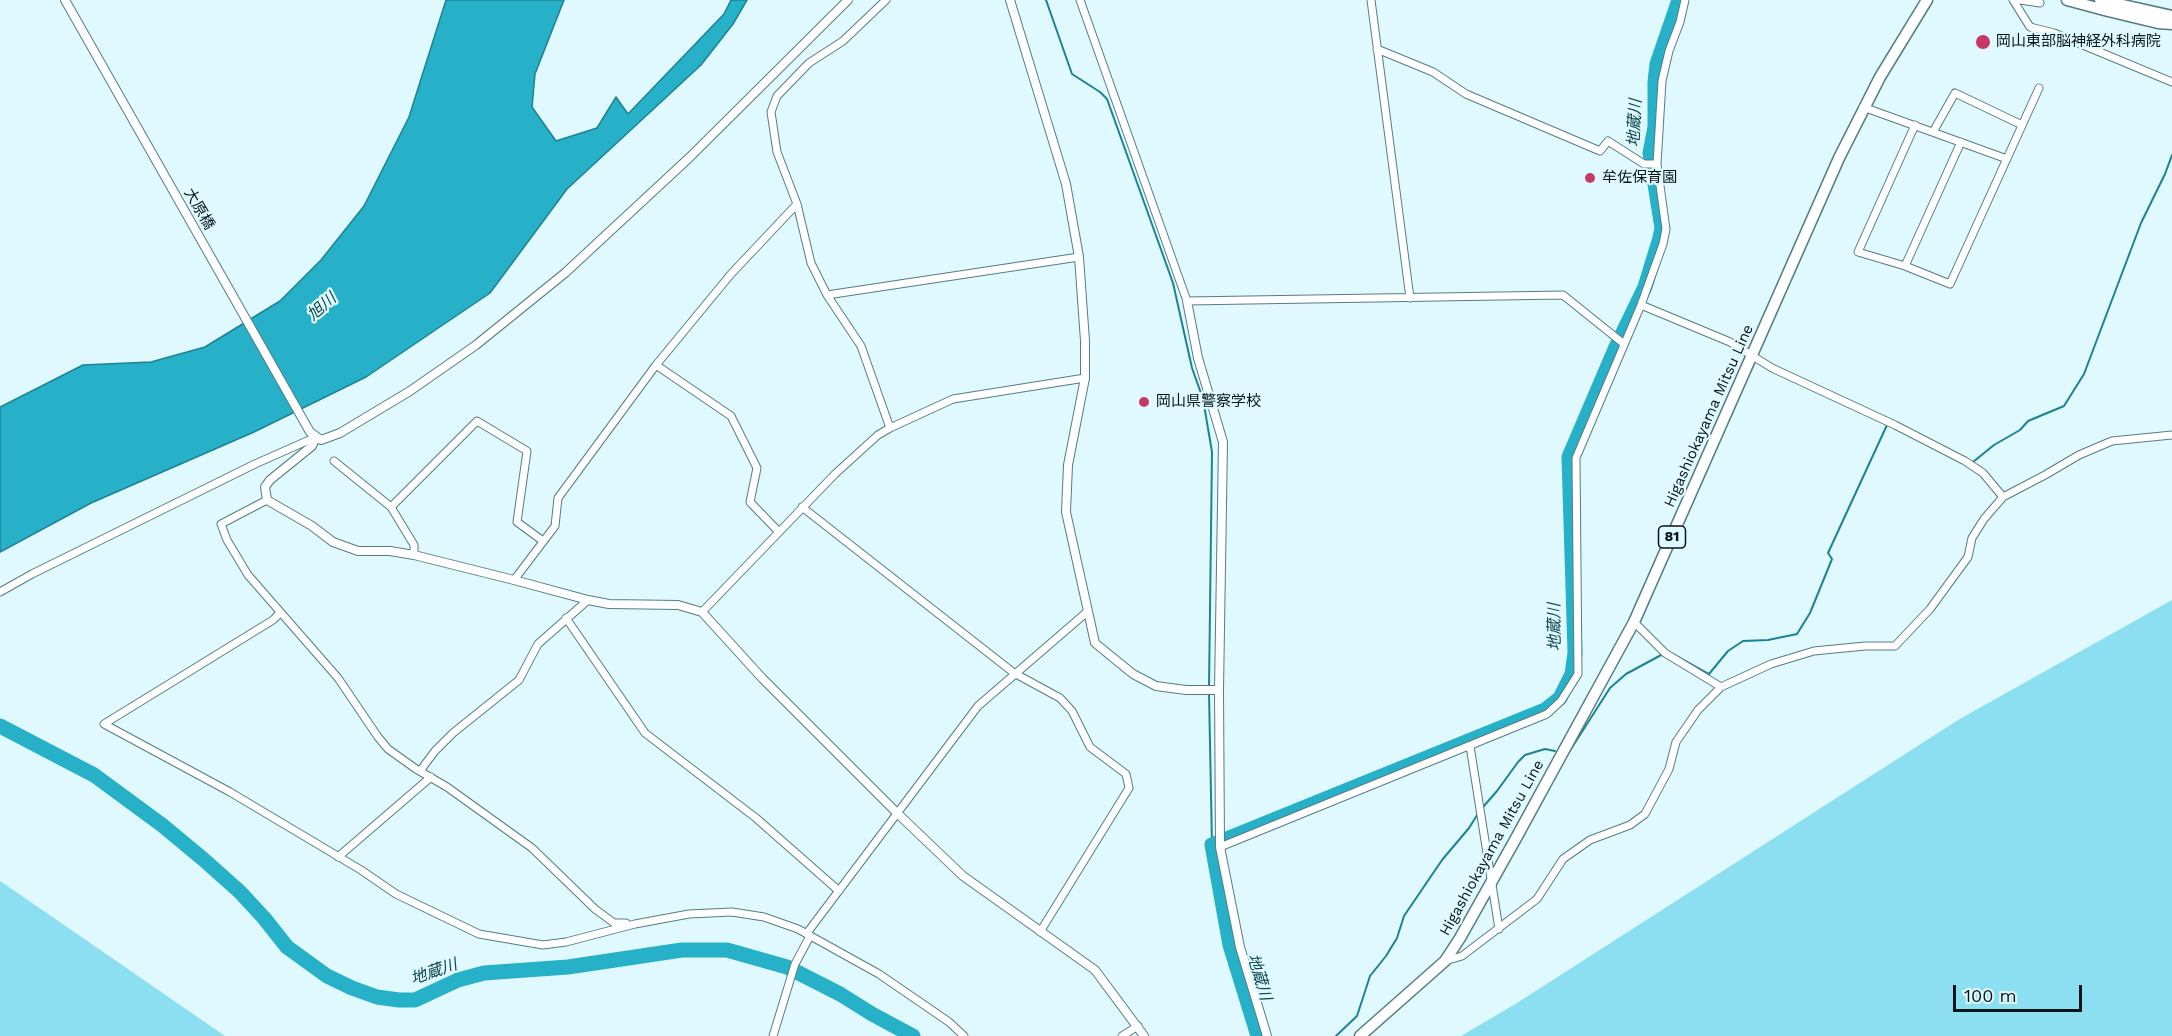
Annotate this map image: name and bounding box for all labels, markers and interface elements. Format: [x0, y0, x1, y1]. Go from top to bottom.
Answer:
marker: 岡山東部脳神経外科病院 [1974, 33, 1992, 51]
place label: 岡山東部脳神経外科病院 [1996, 33, 2161, 51]
water label: 地蔵川 [1624, 99, 1646, 147]
place label: 牟佐保育園 [1602, 169, 1677, 187]
marker: 牟佐保育園 [1583, 171, 1597, 185]
street label: 大原橋 [180, 185, 218, 233]
water label: 旭川 [304, 289, 340, 325]
street label: Higashiokayama Mitsu Line [1660, 322, 1758, 510]
place label: 岡山県警察学校 [1156, 393, 1261, 411]
marker: 岡山県警察学校 [1137, 395, 1151, 409]
road number: 81 [1658, 526, 1686, 548]
water label: 地蔵川 [1545, 603, 1565, 651]
street label: Higashiokayama Mitsu Line [1436, 757, 1548, 939]
water label: 地蔵川 [1243, 951, 1275, 1003]
water label: 地蔵川 [408, 955, 460, 989]
scale bar [1956, 973, 2085, 1011]
text: 100 m [1964, 985, 2017, 1006]

